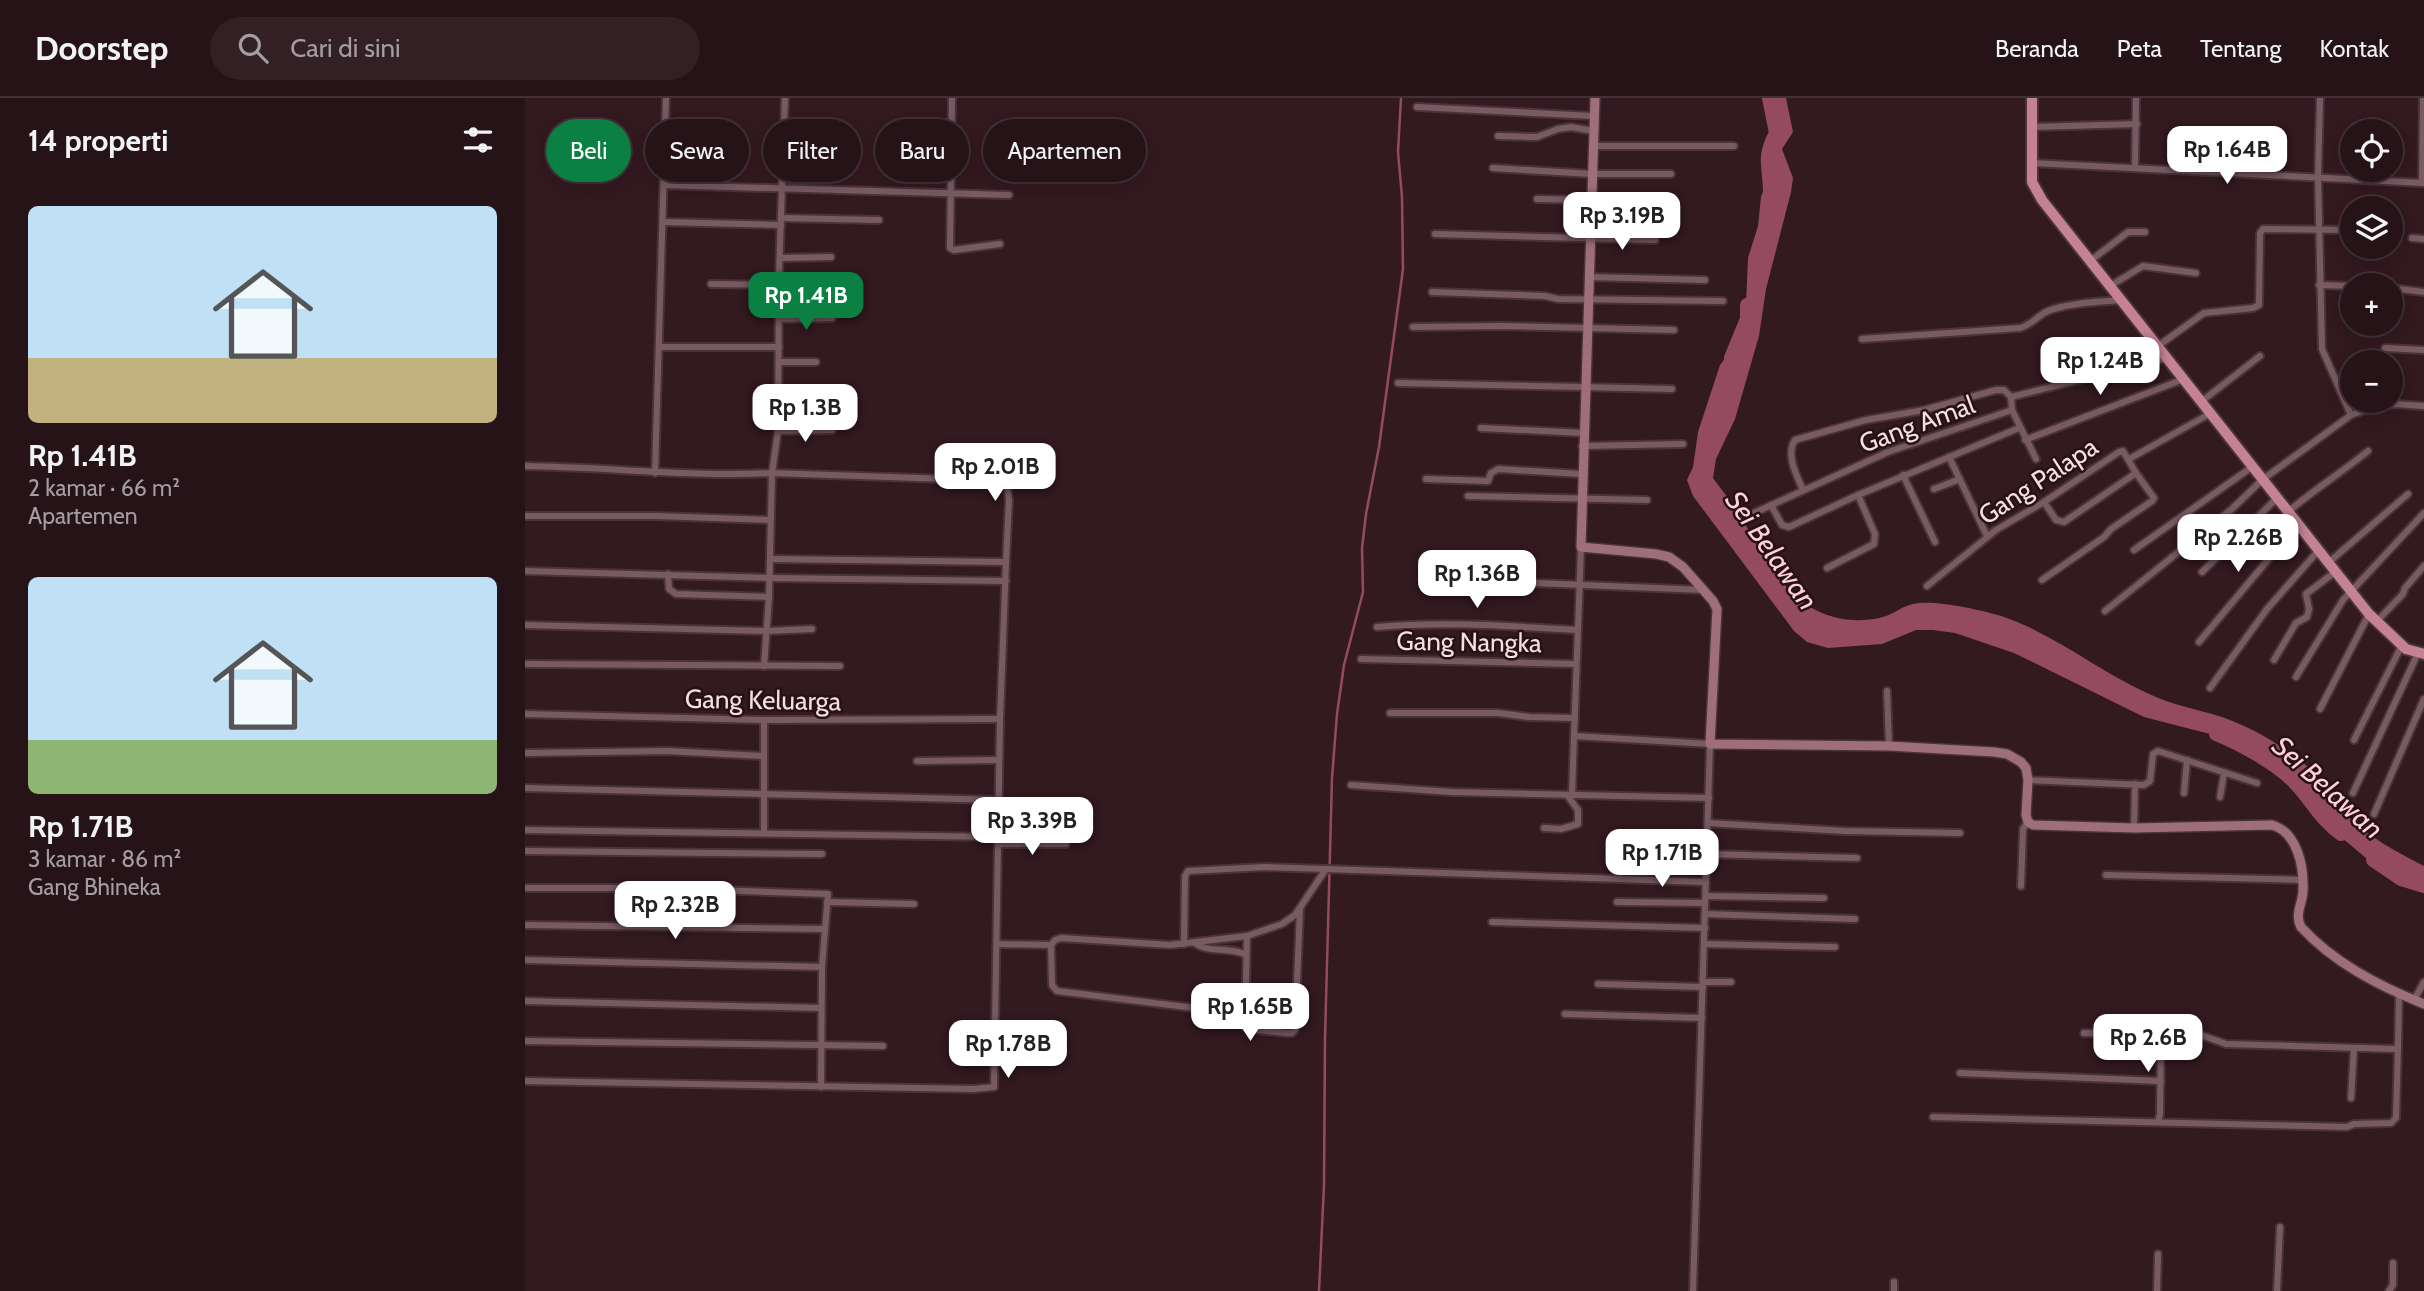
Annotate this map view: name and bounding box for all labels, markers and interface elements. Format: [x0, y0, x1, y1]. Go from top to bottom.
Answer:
search box [210, 17, 700, 80]
text: Doorstep [35, 28, 168, 68]
icon: search [234, 29, 272, 67]
text: Cari di sini [290, 32, 400, 64]
text: Beranda [1995, 34, 2079, 63]
text: Peta [2117, 34, 2162, 63]
text: Tentang [2200, 34, 2281, 63]
text: Kontak [2319, 34, 2389, 63]
chip: Beli [546, 119, 631, 182]
chip: Sewa [645, 119, 749, 182]
chip: Filter [763, 119, 861, 182]
chip: Baru [875, 119, 969, 182]
chip: Apartemen [983, 119, 1146, 182]
map controls [2340, 119, 2403, 413]
button: locate [2340, 119, 2403, 182]
icon: filters [459, 121, 497, 159]
text: 14 properti [28, 122, 168, 159]
pin: Rp 1.64B [2155, 126, 2299, 186]
text: Rp 1.64B [2183, 135, 2271, 163]
pin: Rp 3.19B [1550, 192, 1694, 252]
button: layers [2340, 196, 2403, 259]
text: Rp 3.19B [1579, 201, 1665, 229]
icon: home [200, 251, 326, 377]
pin: Rp 1.41B [734, 272, 878, 332]
button: + [2340, 273, 2403, 336]
text: Rp 1.41B [764, 281, 848, 309]
pin: Rp 1.24B [2028, 338, 2172, 397]
text: Rp 1.24B [2057, 346, 2144, 374]
button: − [2340, 350, 2403, 413]
pin: Rp 1.3B [740, 384, 870, 444]
street label: Gang Amal [1855, 388, 1979, 460]
text: Rp 1.3B [769, 393, 841, 421]
street label: Gang Palapa [1972, 430, 2104, 531]
text: Rp 1.41B [28, 437, 136, 474]
pin: Rp 2.01B [923, 444, 1067, 503]
text: Rp 2.01B [951, 452, 1039, 480]
text: 2 kamar · 66 m² [28, 474, 180, 502]
water label: Sei Belawan [1719, 484, 1825, 616]
text: Apartemen [28, 502, 138, 530]
pin: Rp 2.26B [2166, 514, 2310, 574]
text: Rp 2.26B [2193, 523, 2283, 551]
pin: Rp 1.36B [1405, 550, 1549, 610]
text: Rp 1.36B [1434, 559, 1520, 587]
icon: home [200, 622, 326, 748]
street label: Gang Nangka [1396, 625, 1542, 659]
street label: Gang Keluarga [685, 683, 842, 717]
water label: Sei Belawan [2265, 728, 2391, 846]
pin: Rp 3.39B [960, 798, 1104, 857]
text: Rp 3.39B [987, 806, 1077, 834]
text: Rp 1.71B [28, 808, 133, 845]
pin: Rp 1.71B [1590, 830, 1734, 889]
text: Rp 1.71B [1622, 838, 1702, 866]
text: 3 kamar · 86 m² [28, 845, 181, 873]
text: Gang Bhineka [28, 873, 161, 901]
pin: Rp 2.32B [603, 882, 747, 941]
text: Rp 2.32B [631, 890, 719, 918]
pin: Rp 1.65B [1178, 984, 1322, 1043]
text: Rp 1.65B [1207, 992, 1293, 1020]
pin: Rp 2.6B [2083, 1014, 2213, 1074]
pin: Rp 1.78B [936, 1020, 1080, 1080]
text: Rp 2.6B [2109, 1023, 2187, 1051]
text: Rp 1.78B [965, 1029, 1051, 1057]

